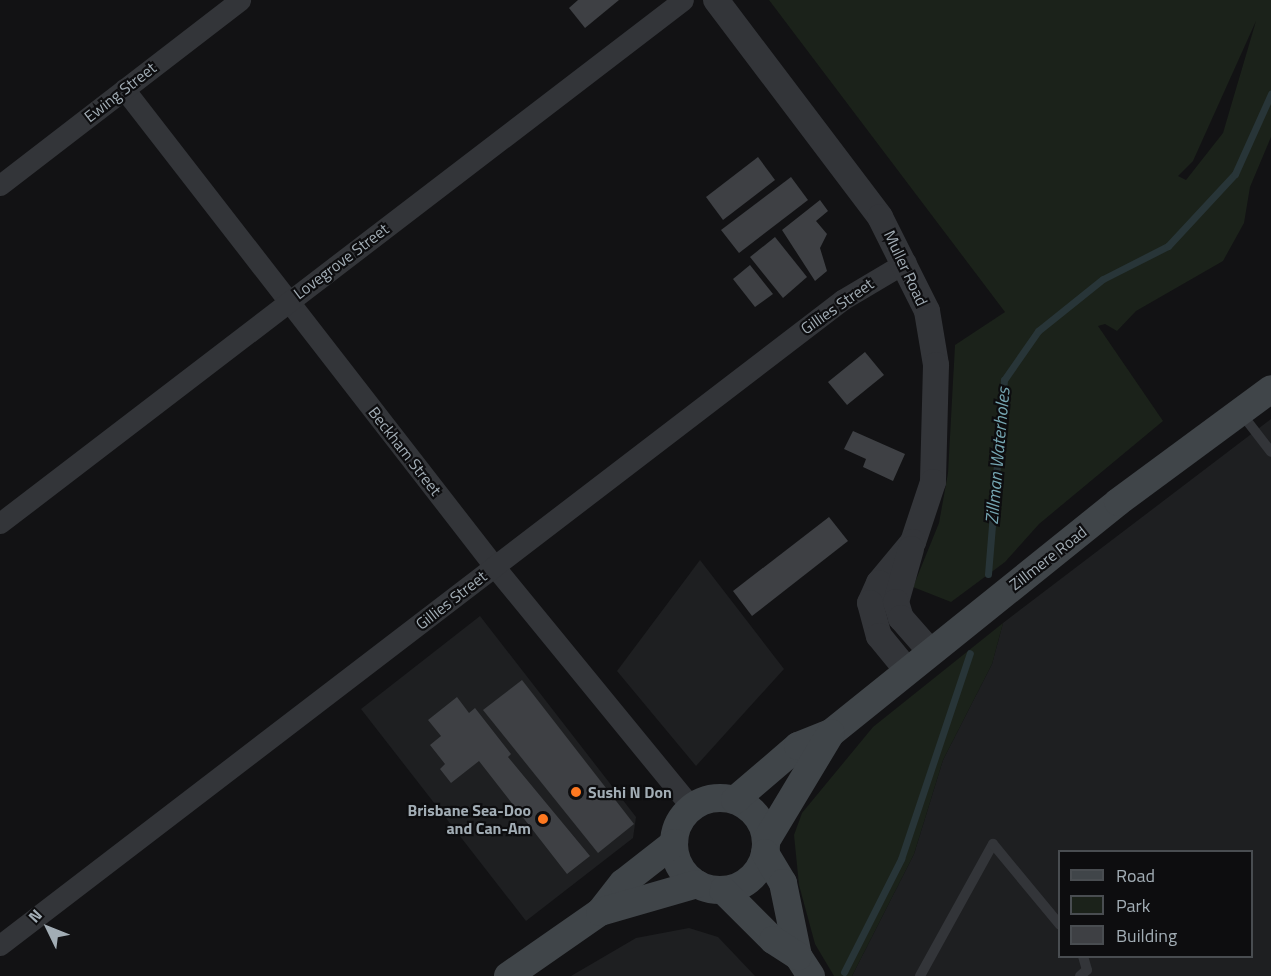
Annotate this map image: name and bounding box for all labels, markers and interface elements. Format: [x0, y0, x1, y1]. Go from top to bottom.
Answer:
street label: Ewing Street [80, 58, 160, 126]
street label: Lovegrove Street [290, 219, 392, 303]
street label: Muller Road [880, 227, 932, 309]
street label: Gillies Street [797, 274, 877, 338]
water label: Zillman Waterholes [981, 387, 1015, 525]
street label: Beckham Street [364, 403, 446, 499]
street label: Zillmere Road [1006, 522, 1090, 594]
street label: Gillies Street [412, 566, 490, 634]
place label: Sushi N Don [588, 782, 672, 802]
marker: Sushi N Don [569, 785, 583, 799]
place label: Brisbane Sea-Doo and Can-Am [407, 800, 531, 838]
marker: Brisbane Sea-Doo and Can-Am [536, 812, 550, 826]
legend [1058, 850, 1253, 958]
text: Road [1116, 862, 1155, 889]
text: Park [1116, 892, 1150, 919]
north arrow [18, 898, 78, 958]
text: N [22, 903, 47, 928]
text: Building [1116, 922, 1177, 949]

